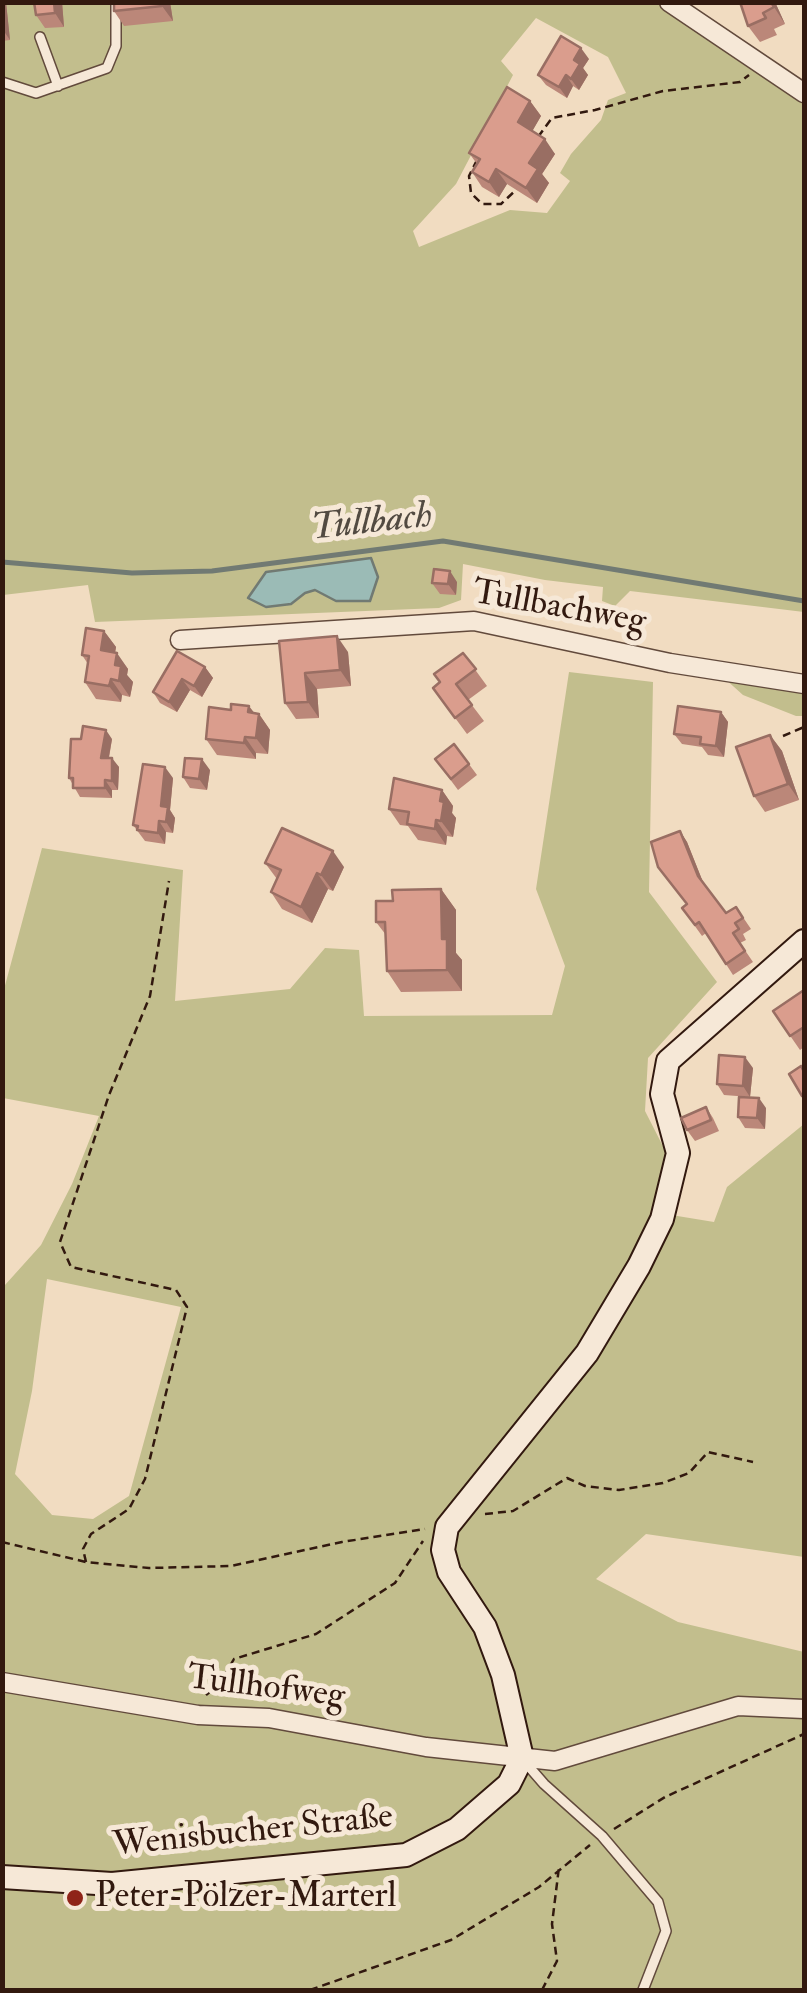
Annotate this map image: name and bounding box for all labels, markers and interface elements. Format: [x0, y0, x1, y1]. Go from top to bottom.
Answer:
water label: Tullbach [309, 495, 435, 553]
street label: Tullbachweg [469, 573, 649, 645]
street label: Tullhofweg [185, 1659, 347, 1719]
street label: Wenisbucher Straße [111, 1797, 395, 1869]
place label: Peter-Pölzer-Marterl [95, 1877, 396, 1919]
marker: Peter-Pölzer-Marterl [64, 1887, 86, 1909]

